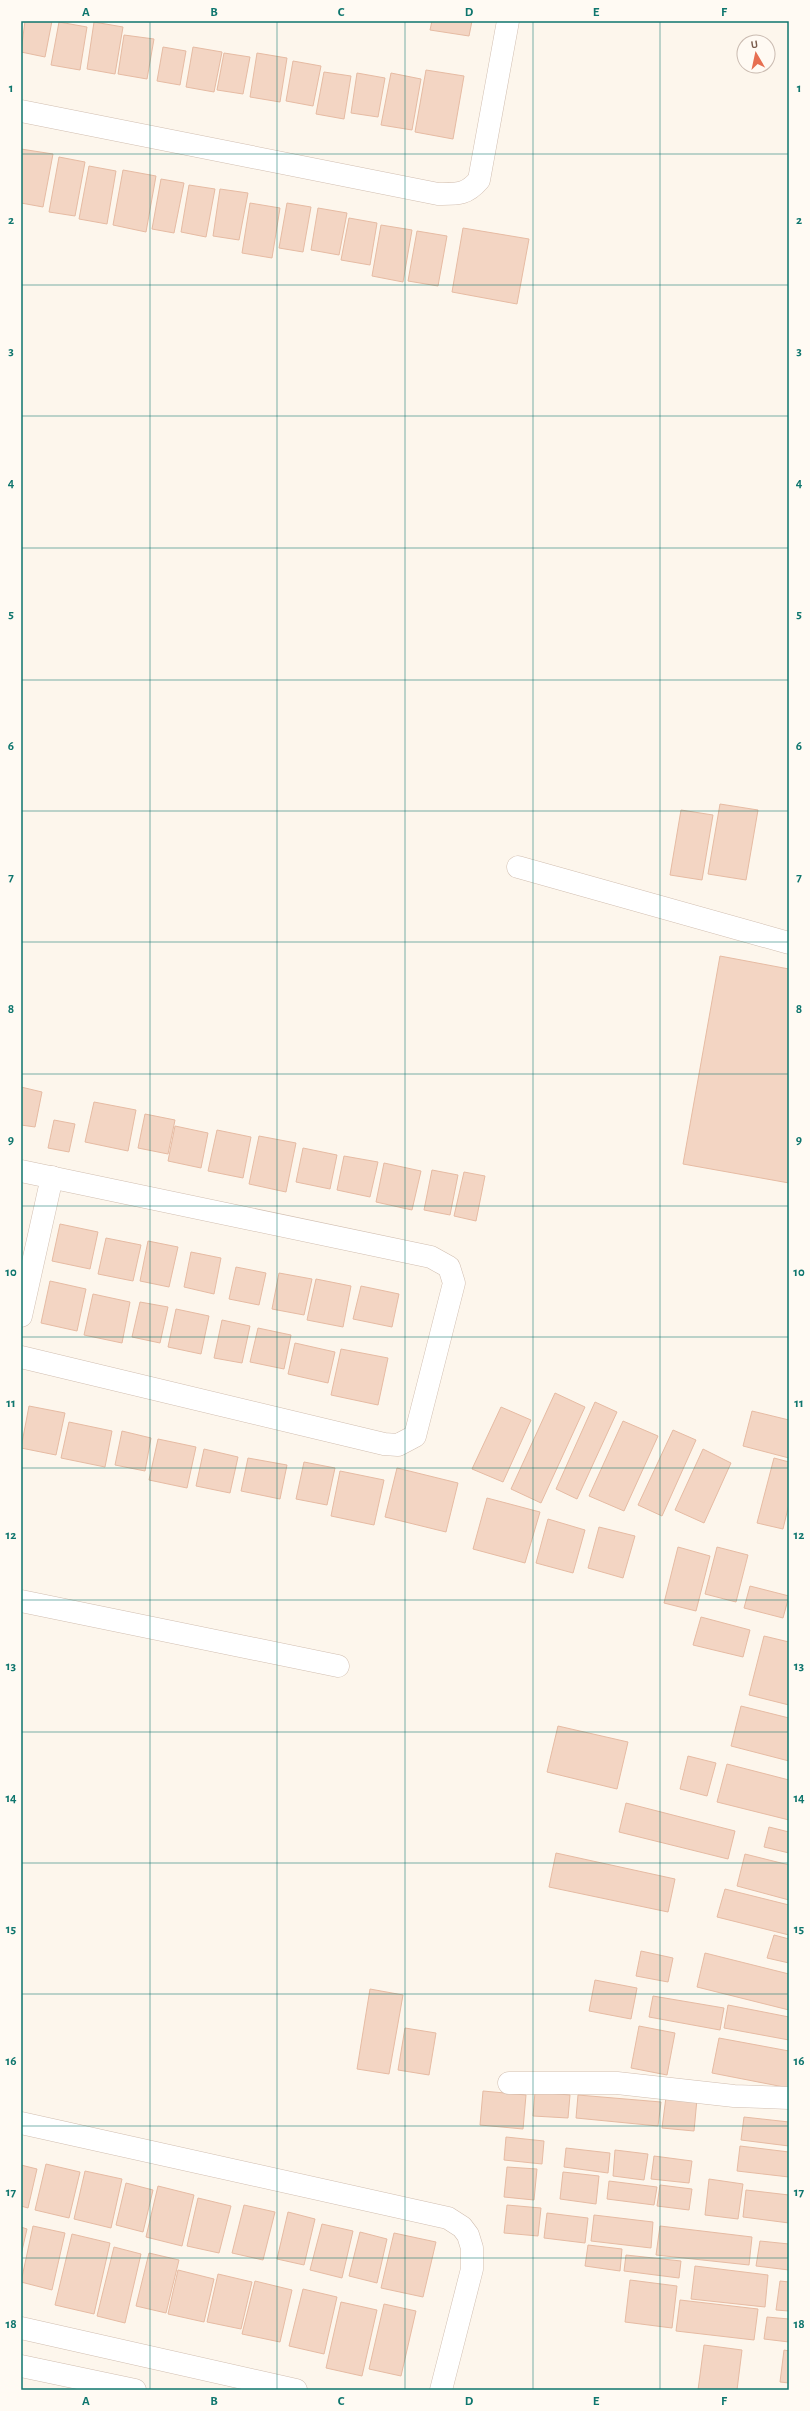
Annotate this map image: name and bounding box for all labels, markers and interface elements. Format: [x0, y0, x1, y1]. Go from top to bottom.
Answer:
text: A [82, 6, 90, 19]
text: B [210, 6, 218, 19]
text: C [338, 6, 345, 19]
text: D [465, 6, 474, 19]
text: E [593, 6, 600, 19]
text: F [721, 6, 728, 19]
north arrow [736, 34, 776, 74]
text: U [750, 39, 759, 51]
text: 1 [9, 82, 13, 95]
text: 1 [797, 82, 801, 95]
text: 2 [8, 214, 14, 227]
text: 2 [796, 214, 802, 227]
text: 3 [8, 345, 14, 358]
text: 3 [796, 345, 802, 358]
text: 4 [8, 477, 15, 490]
text: 4 [796, 477, 803, 490]
text: 5 [8, 608, 14, 621]
text: 5 [796, 608, 802, 621]
text: 6 [8, 740, 14, 753]
text: 6 [796, 740, 802, 753]
text: 7 [8, 871, 14, 884]
text: 7 [796, 871, 802, 884]
text: 8 [8, 1003, 14, 1016]
text: 8 [796, 1003, 802, 1016]
text: 9 [8, 1134, 14, 1147]
text: 9 [796, 1134, 802, 1147]
text: 10 [5, 1266, 17, 1279]
text: 10 [793, 1266, 805, 1279]
text: 11 [6, 1397, 16, 1410]
text: 11 [794, 1397, 804, 1410]
text: 12 [6, 1529, 16, 1542]
text: 12 [794, 1529, 804, 1542]
text: 13 [6, 1660, 17, 1673]
text: 13 [794, 1660, 805, 1673]
text: 14 [5, 1792, 17, 1805]
text: 14 [793, 1792, 805, 1805]
text: 15 [6, 1923, 17, 1936]
text: 15 [794, 1923, 805, 1936]
text: 16 [6, 2055, 16, 2068]
text: 16 [794, 2055, 804, 2068]
text: 17 [6, 2186, 17, 2199]
text: 17 [794, 2186, 805, 2199]
text: 18 [5, 2318, 17, 2331]
text: 18 [793, 2318, 805, 2331]
text: A [82, 2395, 90, 2408]
text: B [210, 2395, 218, 2408]
text: C [338, 2395, 345, 2408]
text: D [465, 2395, 474, 2408]
text: E [593, 2395, 600, 2408]
text: F [721, 2395, 728, 2408]

